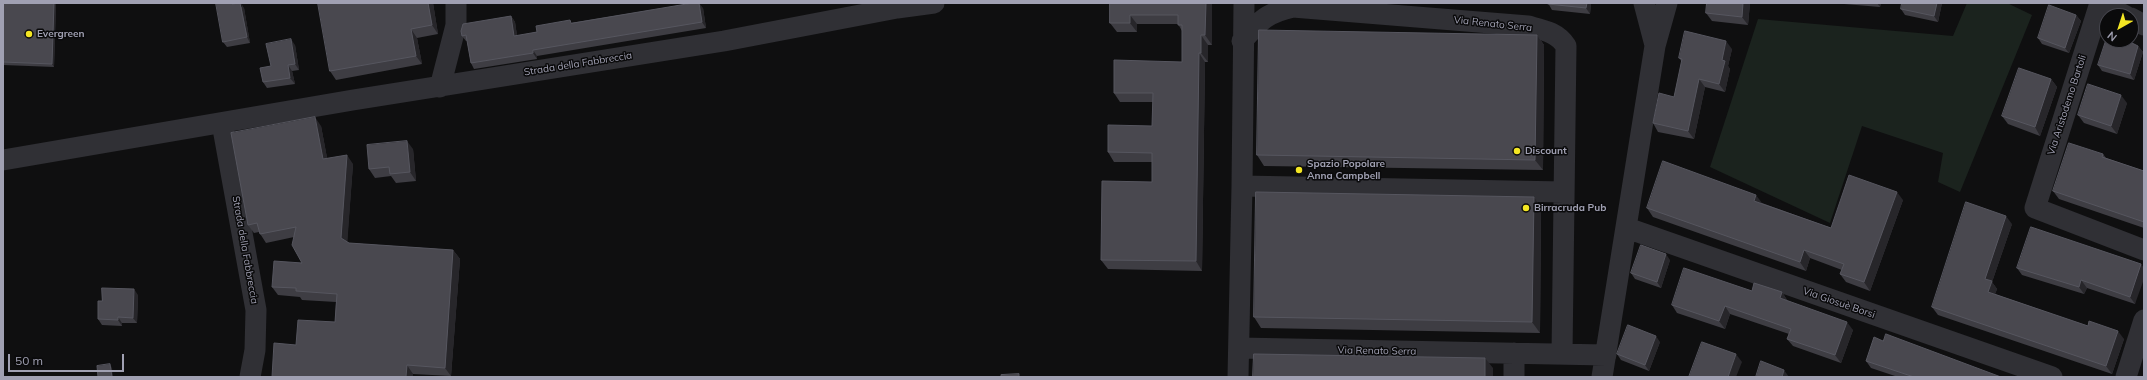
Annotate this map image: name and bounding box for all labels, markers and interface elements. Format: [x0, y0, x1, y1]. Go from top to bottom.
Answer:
north arrow [2099, 8, 2139, 48]
street label: Via Renato Serra [1453, 14, 1533, 34]
place label: Evergreen [37, 28, 85, 40]
text: N [2104, 28, 2120, 45]
marker: Evergreen [24, 29, 34, 39]
street label: Strada della Fabbreccia [523, 50, 633, 78]
street label: Via Aristodemo Bartoli [2045, 53, 2089, 157]
place label: Discount [1525, 145, 1567, 157]
marker: Discount [1512, 146, 1522, 156]
place label: Spazio Popolare Anna Campbell [1307, 158, 1385, 182]
marker: Spazio Popolare Anna Campbell [1294, 165, 1304, 175]
street label: Strada della Fabbreccia [230, 195, 260, 305]
place label: Birracruda Pub [1534, 202, 1606, 214]
marker: Birracruda Pub [1521, 203, 1531, 213]
street label: Via Giosuè Borsi [1801, 285, 1877, 321]
street label: Via Renato Serra [1338, 344, 1416, 358]
scale bar [10, 346, 126, 372]
text: 50 m [15, 353, 43, 368]

